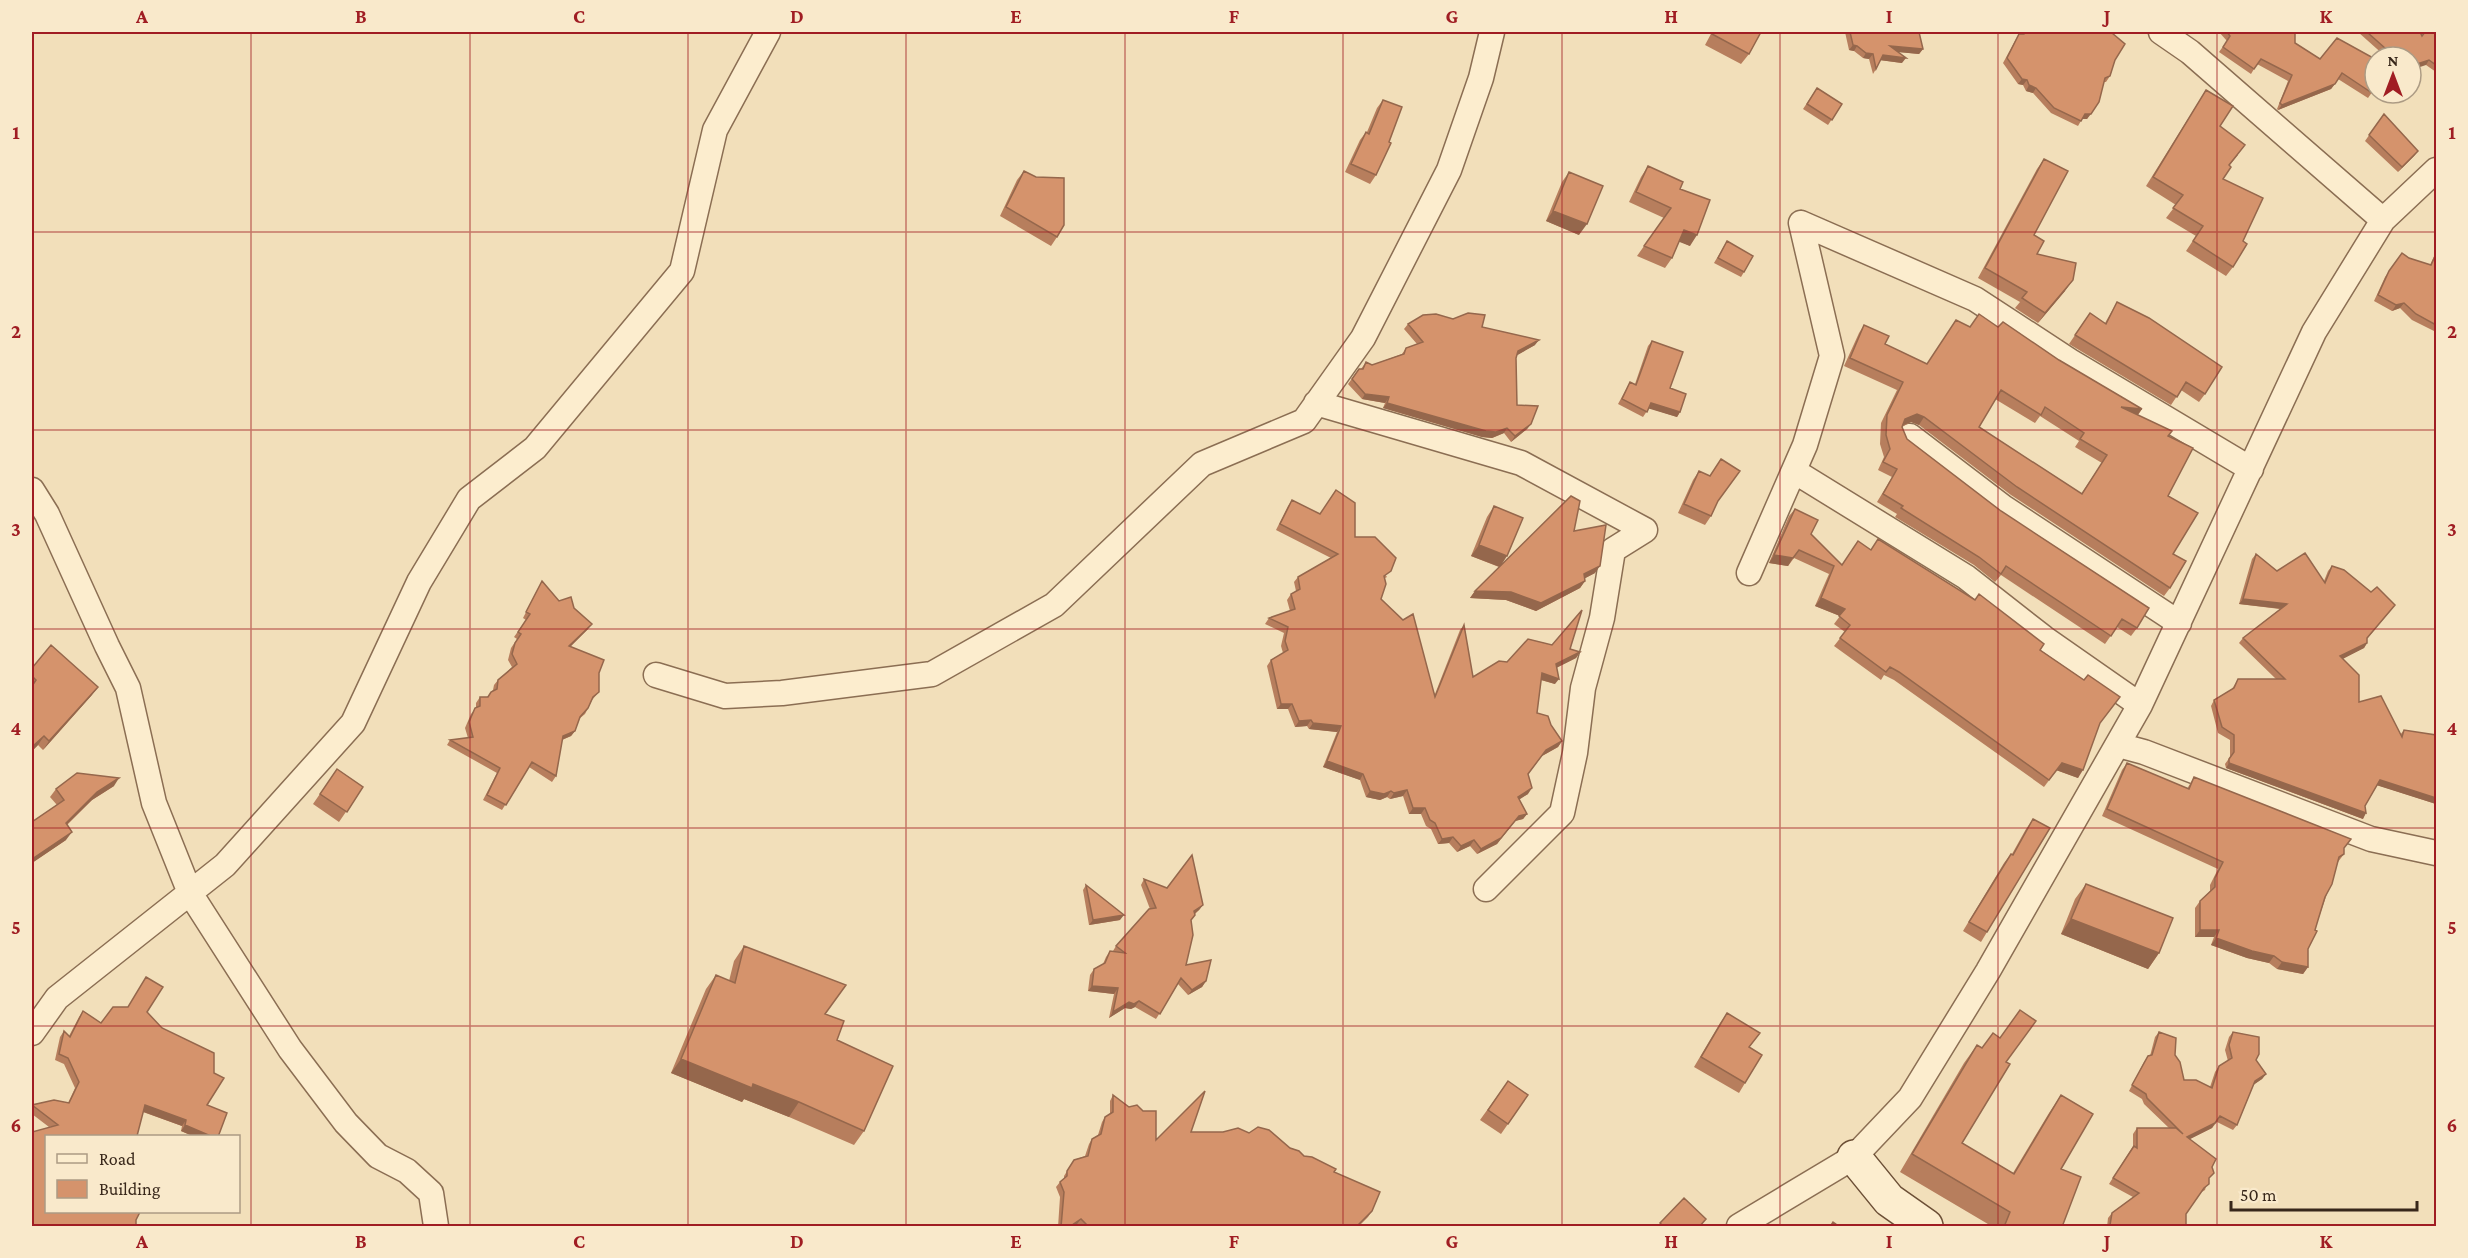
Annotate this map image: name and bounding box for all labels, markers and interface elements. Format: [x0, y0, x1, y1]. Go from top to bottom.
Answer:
text: A [135, 5, 149, 27]
text: B [355, 5, 367, 27]
text: C [573, 5, 585, 27]
text: D [790, 5, 804, 27]
text: E [1010, 5, 1022, 27]
text: F [1229, 5, 1240, 27]
text: G [1446, 5, 1459, 27]
text: H [1664, 5, 1678, 27]
text: I [1886, 5, 1893, 27]
text: J [2102, 5, 2111, 27]
text: K [2320, 5, 2334, 27]
north arrow [2363, 45, 2423, 105]
text: N [2388, 52, 2399, 69]
text: 1 [12, 121, 20, 143]
text: 1 [2448, 121, 2456, 143]
text: 2 [11, 320, 21, 342]
text: 2 [2447, 320, 2457, 342]
text: 3 [11, 518, 21, 540]
text: 3 [2447, 518, 2457, 540]
text: 4 [11, 717, 22, 739]
text: 4 [2447, 717, 2458, 739]
text: 5 [11, 916, 21, 938]
text: 5 [2447, 916, 2457, 938]
text: 6 [11, 1114, 21, 1136]
text: 6 [2447, 1114, 2457, 1136]
legend [45, 1135, 240, 1213]
text: Road [99, 1149, 136, 1169]
scale bar [2231, 1174, 2417, 1212]
text: Building [99, 1179, 161, 1199]
text: 50 m [2240, 1185, 2277, 1205]
text: A [135, 1230, 149, 1252]
text: B [355, 1230, 367, 1252]
text: C [573, 1230, 585, 1252]
text: D [790, 1230, 804, 1252]
text: E [1010, 1230, 1022, 1252]
text: F [1229, 1230, 1240, 1252]
text: G [1446, 1230, 1459, 1252]
text: H [1664, 1230, 1678, 1252]
text: I [1886, 1230, 1893, 1252]
text: J [2102, 1230, 2111, 1252]
text: K [2320, 1230, 2334, 1252]

